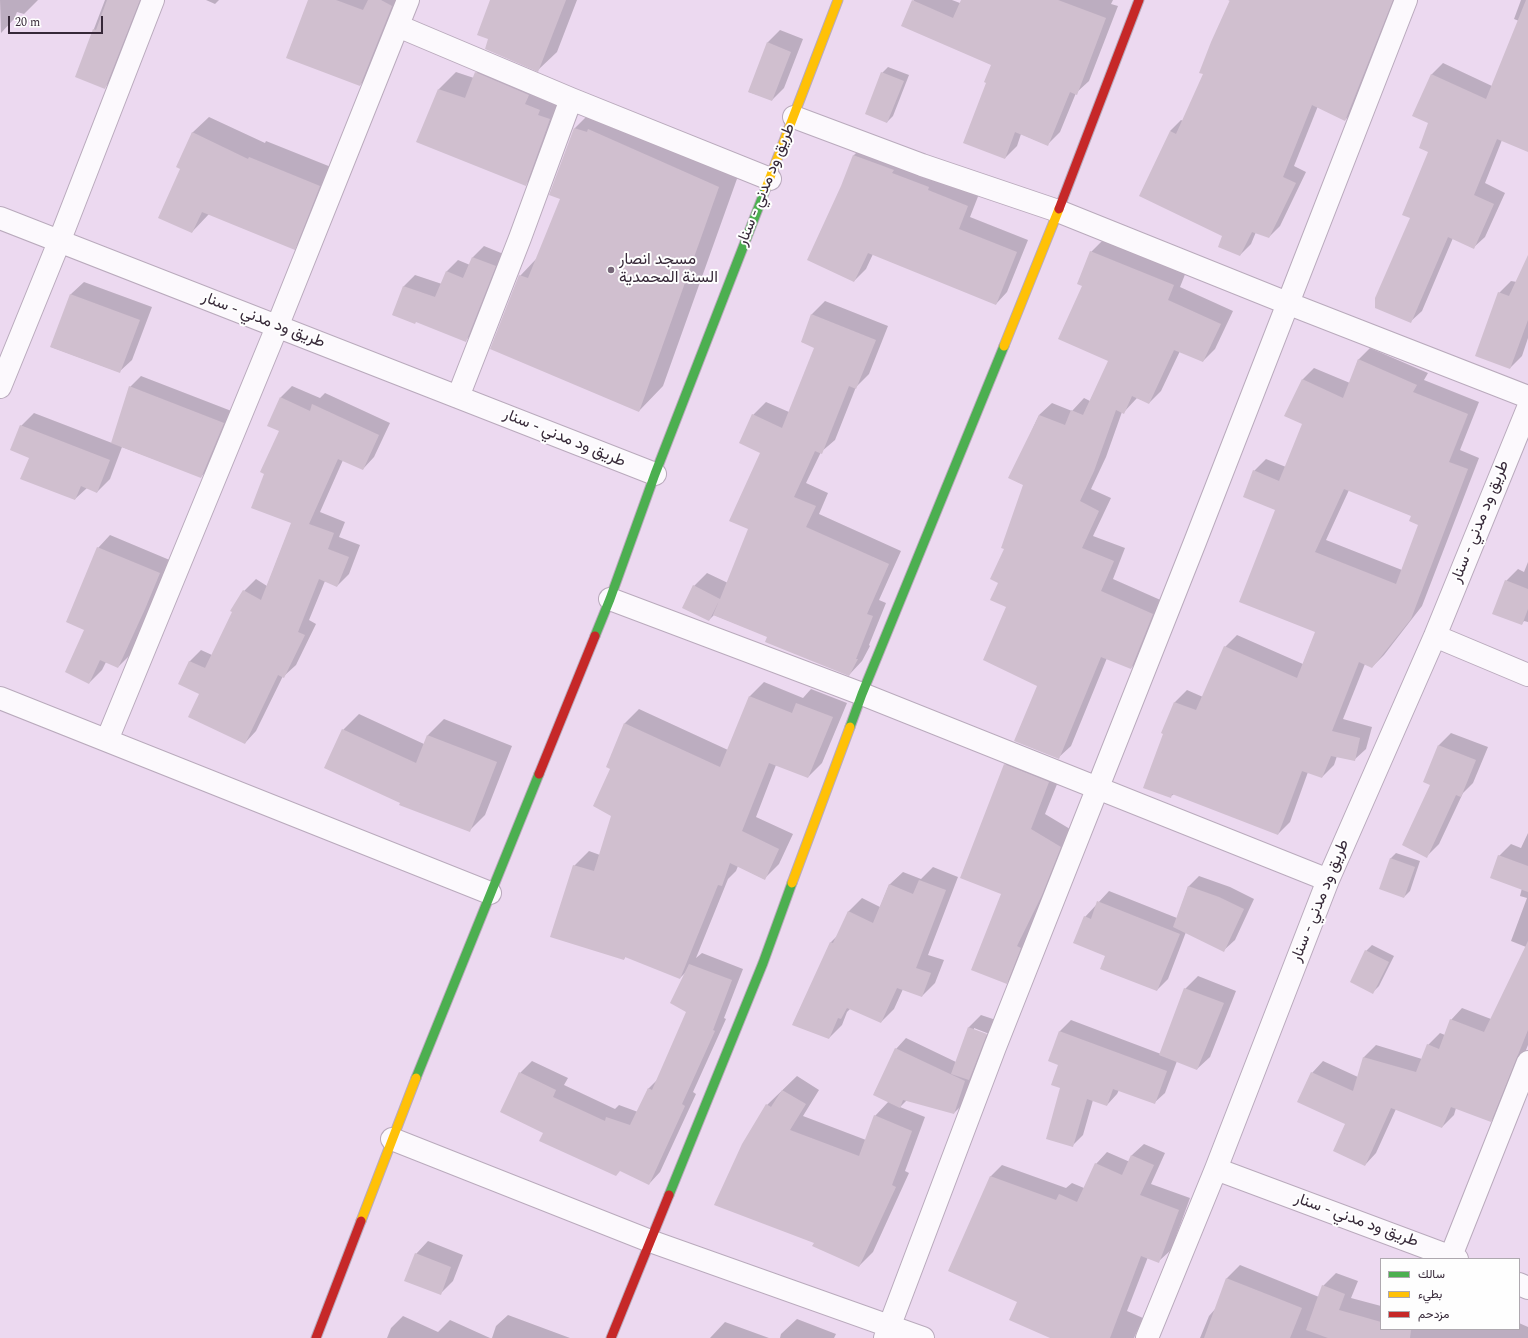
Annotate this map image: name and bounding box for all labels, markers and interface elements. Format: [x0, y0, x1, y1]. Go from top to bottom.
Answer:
scale bar [10, 8, 105, 34]
text: 20 m [15, 13, 40, 32]
street label: طريق ود مدني - سنار [734, 121, 800, 249]
place label: مسجد انصار السنة المحمدية [619, 251, 718, 289]
marker: مسجد انصار السنة المحمدية [606, 265, 616, 275]
street label: طريق ود مدني - سنار [199, 289, 327, 353]
street label: طريق ود مدني - سنار [500, 406, 628, 472]
street label: طريق ود مدني - سنار [1448, 458, 1514, 586]
street label: طريق ود مدني - سنار [1288, 837, 1354, 965]
street label: طريق ود مدني - سنار [1291, 1190, 1421, 1252]
legend [1380, 1258, 1520, 1330]
text: سالك [1418, 1265, 1445, 1284]
text: بطيء [1418, 1285, 1442, 1304]
text: مزدحم [1418, 1305, 1449, 1324]

